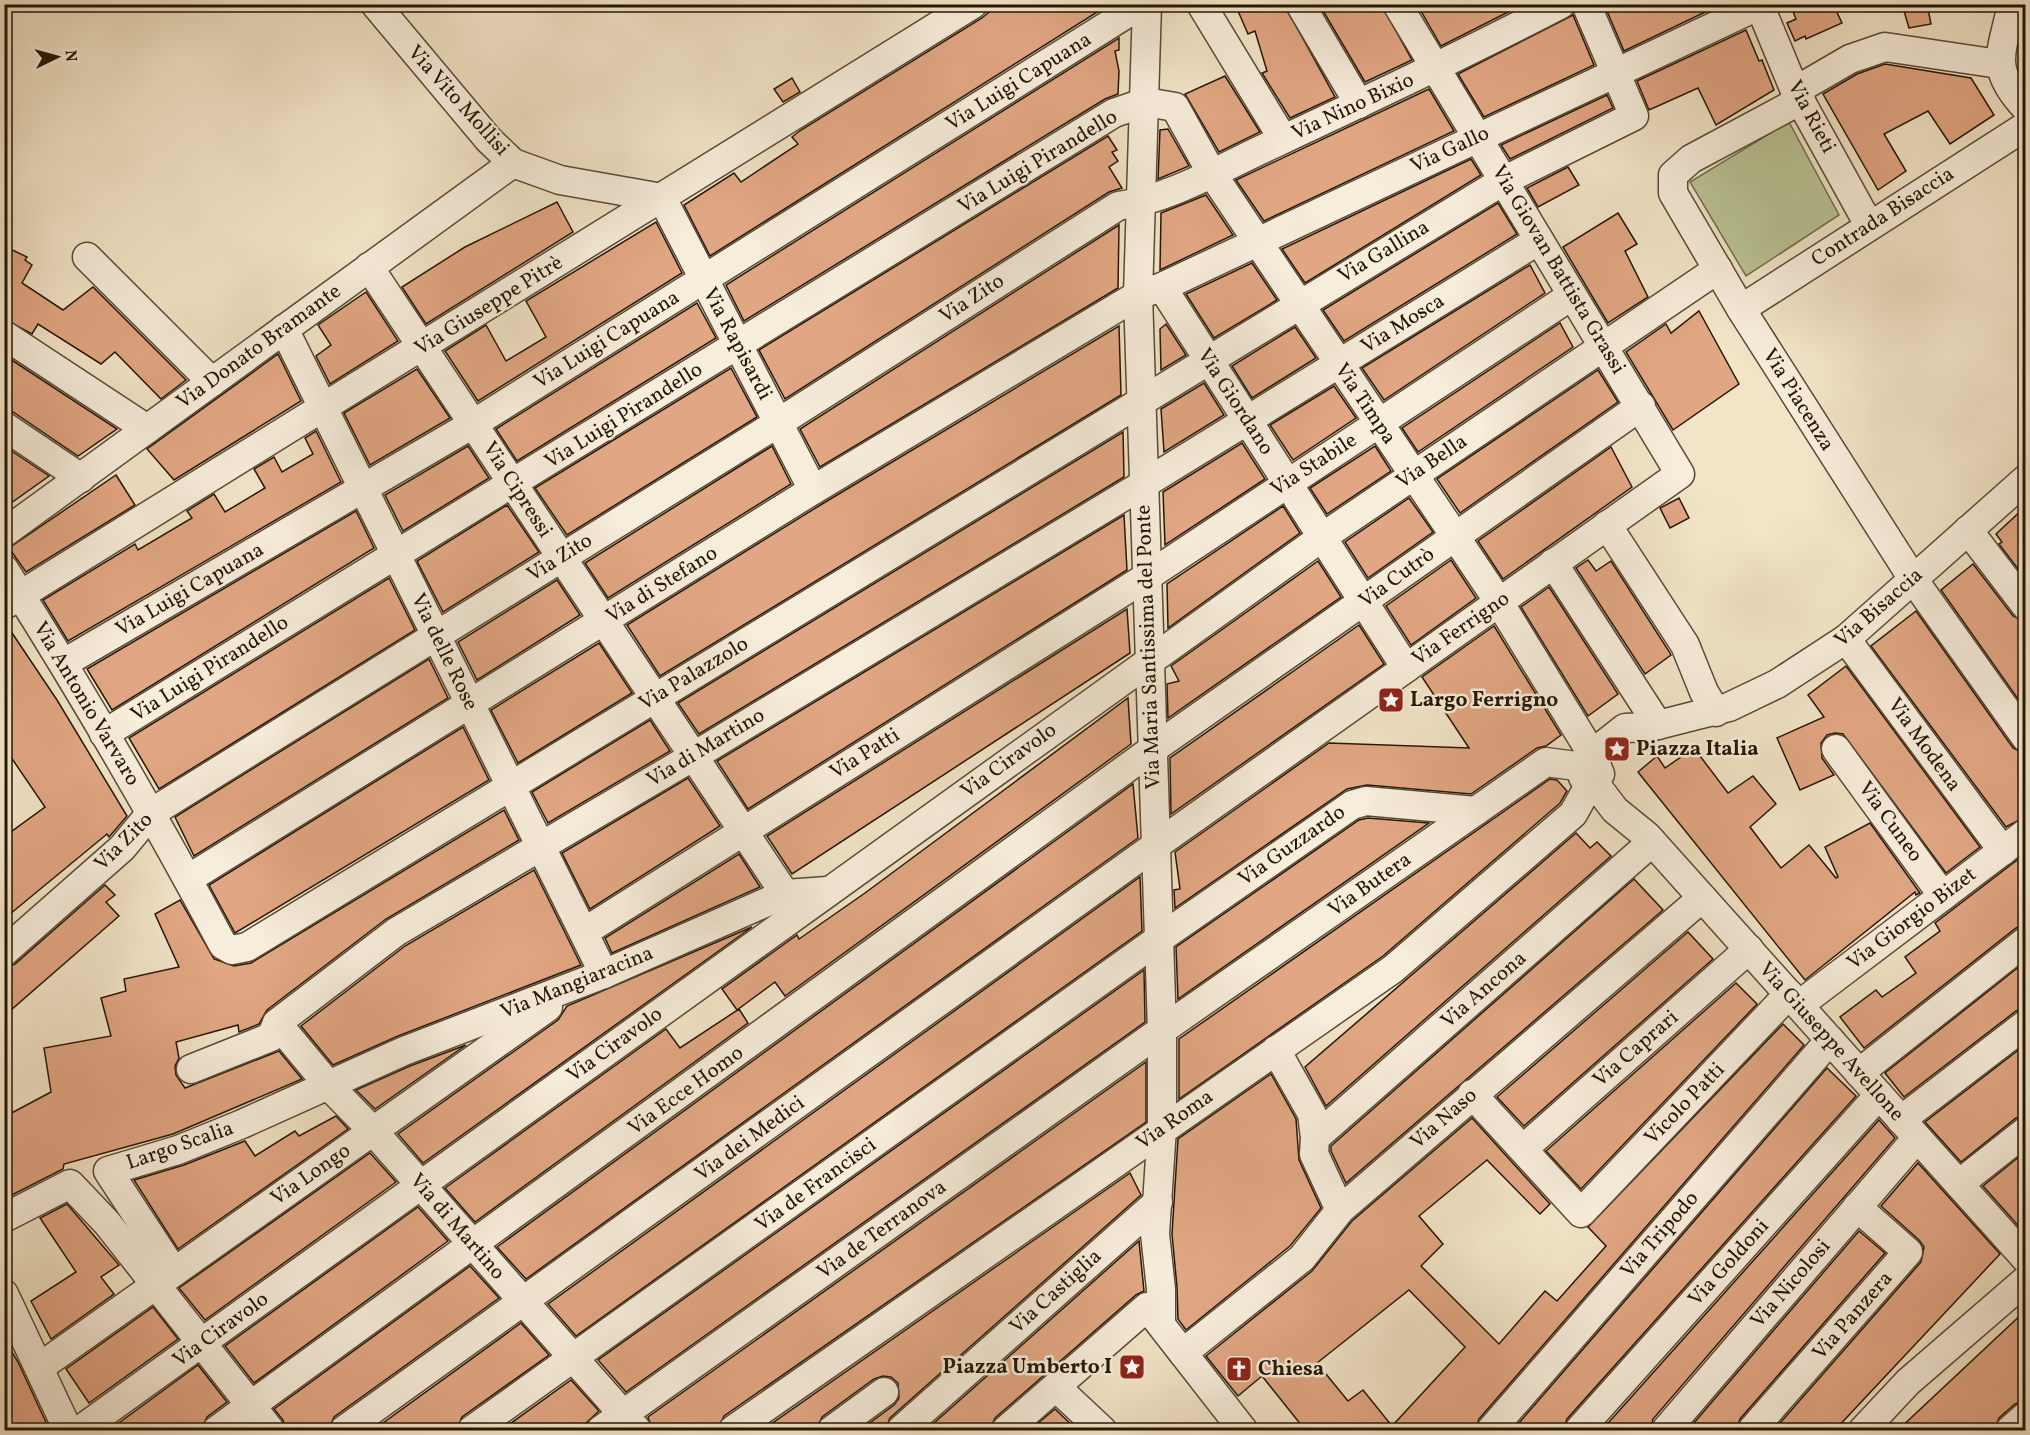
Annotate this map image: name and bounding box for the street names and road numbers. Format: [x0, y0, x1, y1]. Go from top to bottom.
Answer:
street label: Via Luigi Capuana [940, 25, 1098, 139]
street label: Via Vito Mollisi [400, 39, 516, 163]
street label: Via Nino Bixio [1287, 66, 1419, 148]
street label: Via Rieti [1780, 75, 1842, 159]
street label: Via Luigi Pirandello [953, 103, 1123, 221]
street label: Via Gallo [1406, 119, 1494, 181]
street label: Via Giovan Battista Grassi [1484, 160, 1632, 380]
street label: Contrada Bisaccia [1806, 160, 1960, 274]
street label: Via Gallina [1333, 213, 1435, 291]
street label: Via Giuseppe Pitrè [409, 249, 569, 363]
street label: Via Zito [934, 267, 1010, 331]
street label: Via Donato Bramante [171, 277, 347, 417]
street label: Via Rapisardi [695, 282, 779, 406]
street label: Via Luigi Capuana [528, 283, 686, 397]
street label: Via Mosca [1356, 287, 1450, 361]
street label: Via Giordano [1190, 343, 1280, 461]
street label: Via Piacenza [1755, 343, 1841, 457]
street label: Via Luigi Pirandello [539, 356, 709, 476]
street label: Via Timpa [1327, 358, 1403, 450]
street label: Via Stabile [1265, 426, 1363, 504]
street label: Via Bella [1391, 428, 1473, 496]
street label: Via Cipressi [475, 436, 559, 544]
street label: Via Maria Santissima del Ponte [1130, 504, 1168, 790]
street label: Via Zito [522, 527, 598, 589]
street label: Via Luigi Capuana [110, 536, 270, 644]
street label: Via di Stefano [601, 539, 723, 631]
street label: Via Cutrò [1353, 541, 1441, 615]
street label: Via Bisaccia [1828, 561, 1930, 655]
street label: Via Ferrigno [1406, 585, 1516, 673]
street label: Via delle Rose [403, 589, 485, 715]
street label: Via Luigi Pirandello [125, 609, 295, 729]
street label: Via Antonio Varvaro [25, 616, 147, 792]
street label: Via Palazzolo [634, 630, 754, 718]
street label: Via Modena [1880, 692, 1968, 798]
street label: Via di Martino [642, 701, 770, 795]
street label: Via Ciravolo [955, 716, 1063, 806]
street label: Via Patti [824, 721, 906, 787]
street label: Via Cuneo [1851, 776, 1929, 868]
street label: Via Guzzardo [1233, 798, 1351, 894]
street label: Via Zito [88, 806, 160, 878]
street label: Via Butera [1323, 846, 1417, 924]
street label: Via Giorgio Bizet [1841, 861, 1983, 977]
street label: Via Mangiaracina [496, 939, 658, 1027]
street label: Via Ancona [1435, 945, 1533, 1035]
street label: Via Giuseppe Avellone [1751, 956, 1911, 1128]
street label: Via Ciravolo [561, 1000, 669, 1090]
street label: Via Caprari [1587, 1004, 1685, 1094]
street label: Via Ecce Homo [622, 1039, 750, 1143]
street label: Vicolo Patti [1638, 1056, 1732, 1152]
street label: Via Naso [1404, 1082, 1484, 1156]
street label: Via Roma [1130, 1083, 1220, 1157]
street label: Via dei Medici [689, 1089, 811, 1189]
street label: Largo Scalia [123, 1114, 237, 1178]
street label: Via de Francisci [749, 1131, 883, 1239]
street label: Via Longo [265, 1137, 357, 1213]
street label: Via di Martino [402, 1167, 512, 1287]
street label: Via de Terranova [811, 1173, 953, 1287]
street label: Via Tripodo [1614, 1185, 1706, 1285]
street label: Via Goldoni [1682, 1213, 1776, 1313]
street label: Via Nicolosi [1744, 1233, 1838, 1335]
street label: Via Castiglia [1004, 1243, 1108, 1341]
street label: Via Panzera [1806, 1265, 1900, 1367]
street label: Via Ciravolo [167, 1285, 275, 1375]

